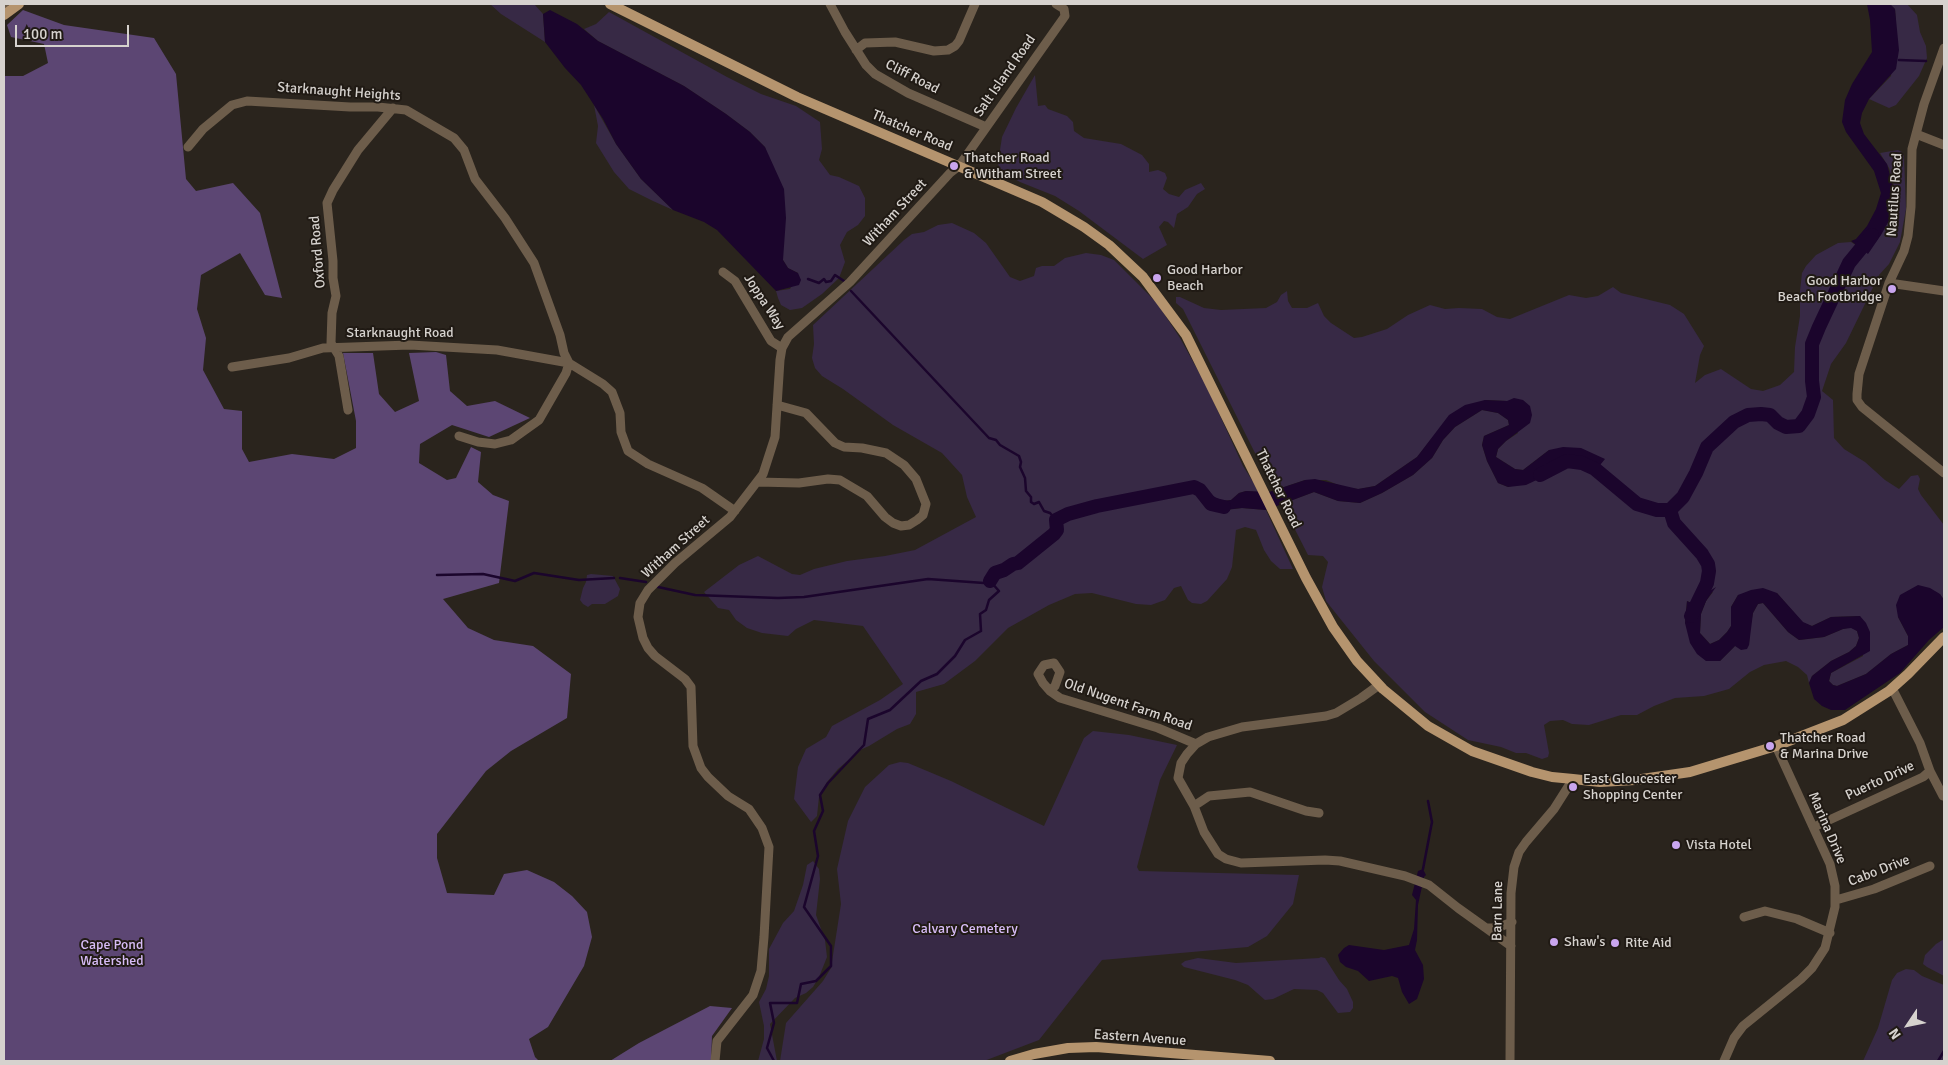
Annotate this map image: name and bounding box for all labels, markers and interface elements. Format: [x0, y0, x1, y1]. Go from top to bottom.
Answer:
scale bar [18, 15, 131, 47]
text: 100 m [23, 25, 63, 43]
street label: Salt Island Road [971, 32, 1039, 120]
street label: Cliff Road [882, 56, 942, 98]
street label: Starknaught Heights [277, 79, 401, 105]
street label: Thatcher Road [869, 107, 955, 155]
place label: Thatcher Road & Witham Street [964, 150, 1062, 182]
street label: Nautilus Road [1884, 153, 1906, 237]
marker: Thatcher Road & Witham Street [948, 160, 960, 172]
street label: Witham Street [860, 176, 930, 250]
street label: Oxford Road [306, 215, 330, 289]
place label: Good Harbor Beach [1167, 262, 1243, 294]
street label: Joppa Way [740, 271, 788, 333]
marker: Good Harbor Beach [1151, 272, 1163, 284]
place label: Good Harbor Beach Footbridge [1778, 273, 1882, 306]
marker: Good Harbor Beach Footbridge [1886, 283, 1898, 295]
street label: Starknaught Road [346, 325, 454, 341]
street label: Thatcher Road [1252, 447, 1304, 531]
street label: Witham Street [638, 512, 714, 582]
street label: Old Nugent Farm Road [1062, 675, 1194, 735]
place label: Thatcher Road & Marina Drive [1780, 730, 1869, 762]
marker: Thatcher Road & Marina Drive [1764, 740, 1776, 752]
street label: Puerto Drive [1843, 758, 1917, 804]
place label: East Gloucester Shopping Center [1583, 771, 1682, 804]
marker: East Gloucester Shopping Center [1567, 781, 1579, 793]
street label: Marina Drive [1804, 789, 1850, 867]
place label: Vista Hotel [1686, 837, 1752, 853]
marker: Vista Hotel [1670, 839, 1682, 851]
street label: Cabo Drive [1846, 852, 1912, 890]
street label: Barn Lane [1489, 881, 1507, 941]
park label: Calvary Cemetery [912, 921, 1018, 937]
place label: Shaw's [1564, 934, 1605, 950]
place label: Rite Aid [1625, 935, 1672, 951]
marker: Shaw's [1548, 936, 1560, 948]
park label: Cape Pond Watershed [80, 937, 144, 970]
marker: Rite Aid [1609, 937, 1621, 949]
north arrow [1883, 1000, 1933, 1050]
text: N [1885, 1025, 1905, 1042]
street label: Eastern Avenue [1093, 1026, 1187, 1050]

